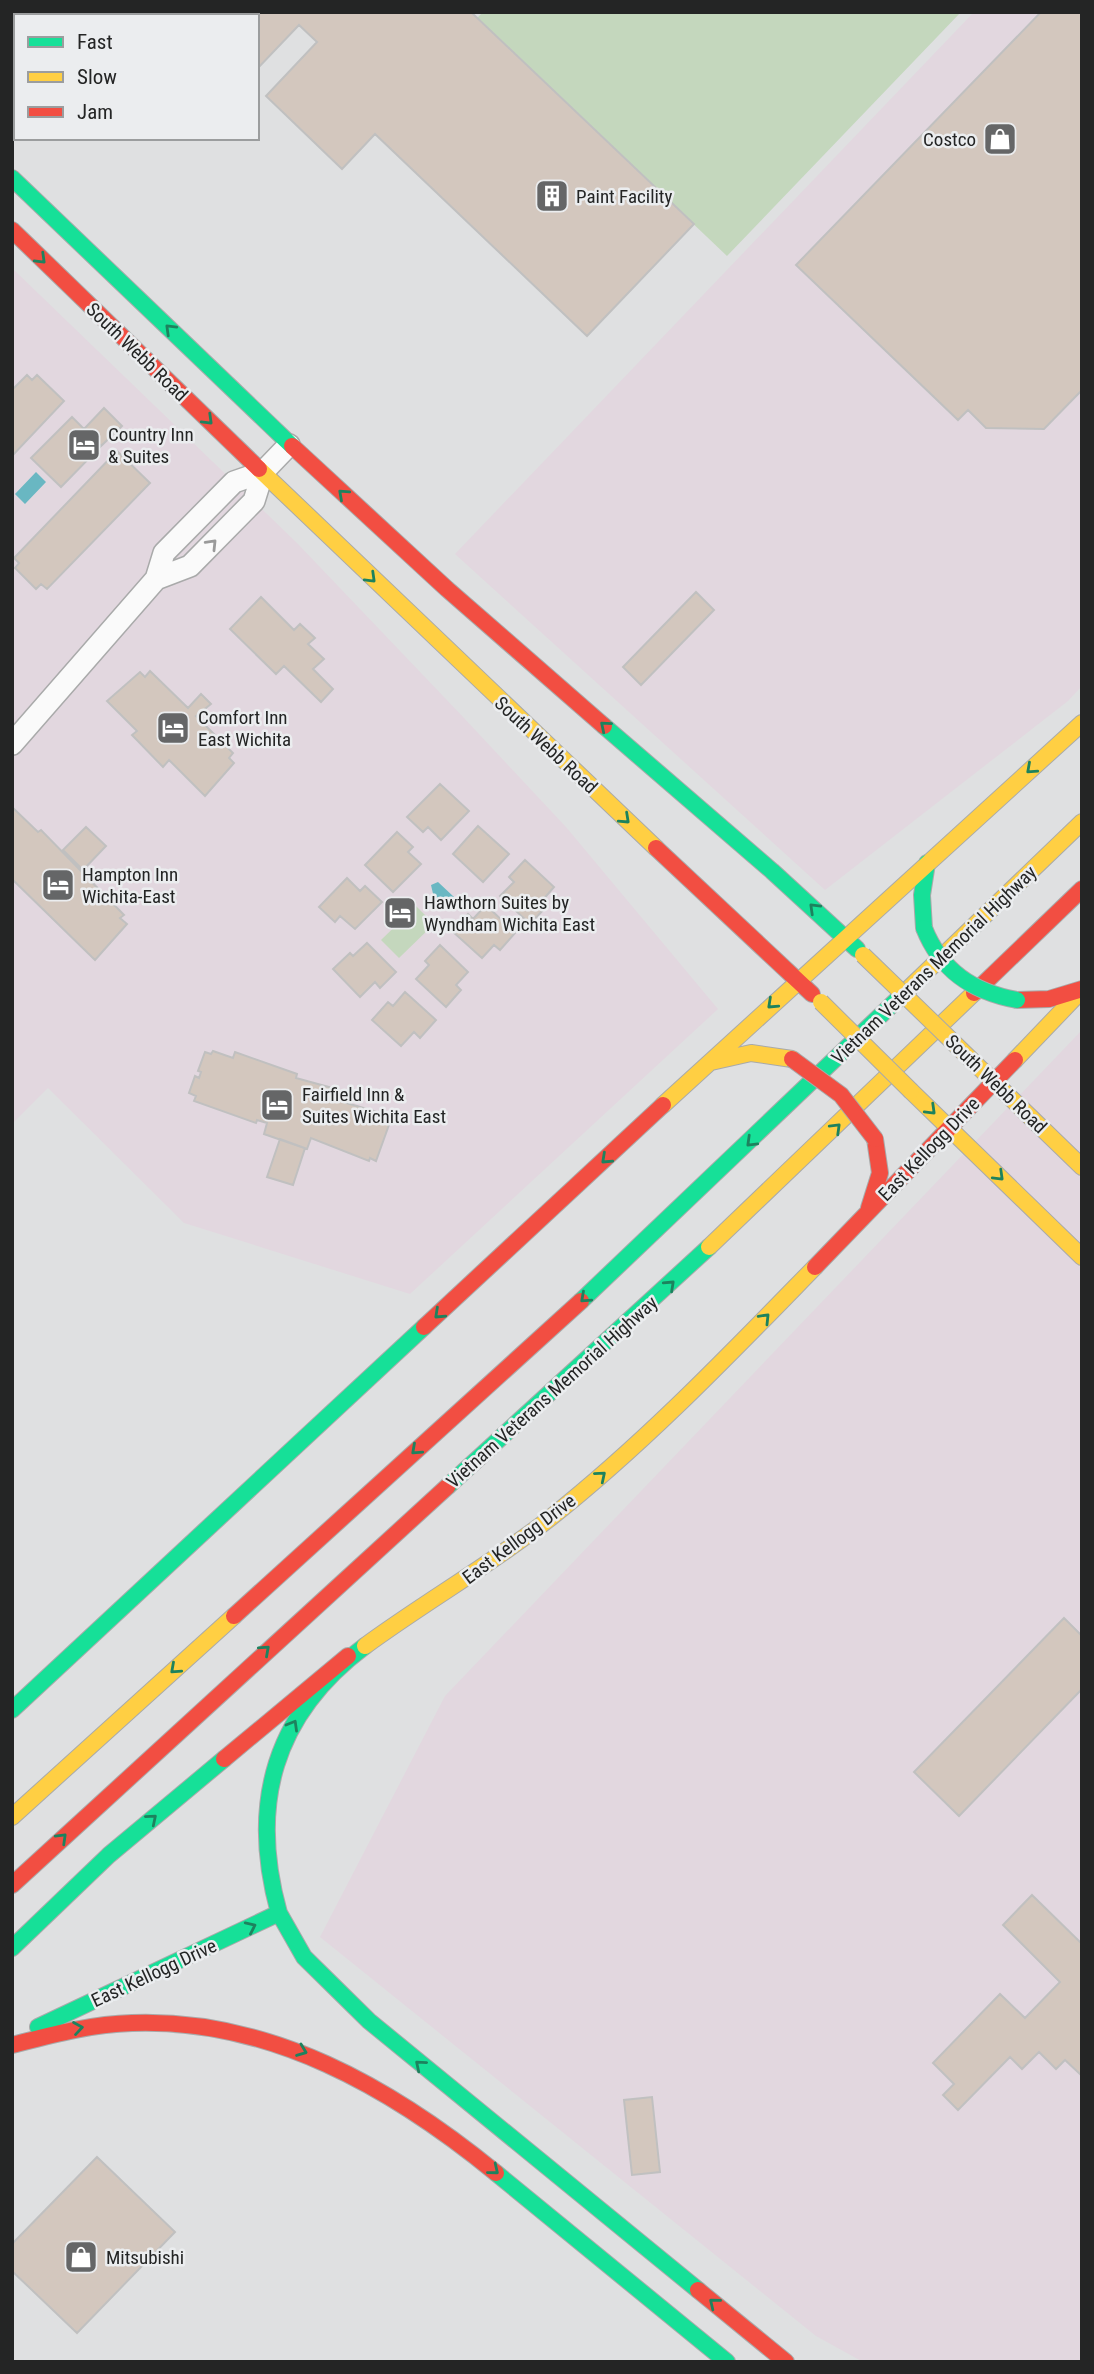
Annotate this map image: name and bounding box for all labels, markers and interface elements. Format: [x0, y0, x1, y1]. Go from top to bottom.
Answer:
legend [14, 14, 259, 140]
text: Fast [77, 30, 113, 54]
text: Slow [77, 65, 117, 89]
text: Jam [77, 100, 113, 124]
shop icon: Costco [981, 120, 1019, 158]
place label: Costco [923, 128, 976, 151]
building icon: Paint Facility [533, 177, 571, 215]
place label: Paint Facility [576, 185, 672, 208]
one-way arrow [33, 250, 46, 263]
street label: South Webb Road [82, 298, 192, 406]
one-way arrow [165, 325, 178, 338]
one-way arrow [200, 411, 213, 424]
place label: Country Inn & Suites [108, 423, 194, 468]
hotel icon: Country Inn & Suites [65, 426, 103, 464]
one-way arrow [338, 490, 351, 502]
one-way arrow [204, 539, 217, 552]
one-way arrow [363, 569, 376, 582]
street label: South Webb Road [490, 692, 602, 798]
place label: Comfort Inn East Wichita [198, 706, 291, 751]
hotel icon: Comfort Inn East Wichita [154, 709, 192, 747]
one-way arrow [601, 722, 614, 734]
one-way arrow [1026, 760, 1039, 773]
one-way arrow [617, 811, 630, 823]
street label: Vietnam Veterans Memorial Highway [827, 861, 1041, 1069]
place label: Hampton Inn Wichita-East [82, 863, 178, 908]
hotel icon: Hampton Inn Wichita-East [39, 866, 77, 904]
place label: Hawthorn Suites by Wyndham Wichita East [424, 891, 595, 936]
hotel icon: Hawthorn Suites by Wyndham Wichita East [381, 894, 419, 932]
one-way arrow [809, 903, 822, 916]
one-way arrow [767, 996, 780, 1009]
street label: South Webb Road [941, 1030, 1051, 1138]
place label: Fairfield Inn & Suites Wichita East [302, 1083, 446, 1128]
hotel icon: Fairfield Inn & Suites Wichita East [258, 1086, 296, 1124]
street label: East Kellogg Drive [874, 1092, 984, 1206]
one-way arrow [922, 1101, 935, 1114]
one-way arrow [827, 1124, 840, 1137]
one-way arrow [746, 1134, 759, 1147]
one-way arrow [601, 1151, 614, 1163]
one-way arrow [991, 1168, 1004, 1181]
one-way arrow [662, 1280, 675, 1293]
one-way arrow [580, 1290, 593, 1302]
street label: Vietnam Veterans Memorial Highway [442, 1291, 662, 1493]
one-way arrow [434, 1305, 447, 1318]
one-way arrow [757, 1314, 769, 1326]
one-way arrow [411, 1442, 424, 1454]
one-way arrow [593, 1472, 606, 1484]
street label: East Kellogg Drive [458, 1489, 580, 1589]
one-way arrow [257, 1646, 270, 1658]
one-way arrow [170, 1661, 183, 1673]
one-way arrow [285, 1719, 298, 1732]
one-way arrow [144, 1815, 157, 1827]
one-way arrow [54, 1834, 67, 1846]
one-way arrow [244, 1921, 256, 1935]
street label: East Kellogg Drive [88, 1934, 220, 2012]
one-way arrow [72, 2021, 84, 2036]
one-way arrow [295, 2043, 307, 2057]
one-way arrow [416, 2061, 429, 2073]
one-way arrow [487, 2161, 499, 2174]
shop icon: Mitsubishi [62, 2238, 100, 2276]
place label: Mitsubishi [106, 2246, 184, 2269]
one-way arrow [709, 2299, 721, 2312]

